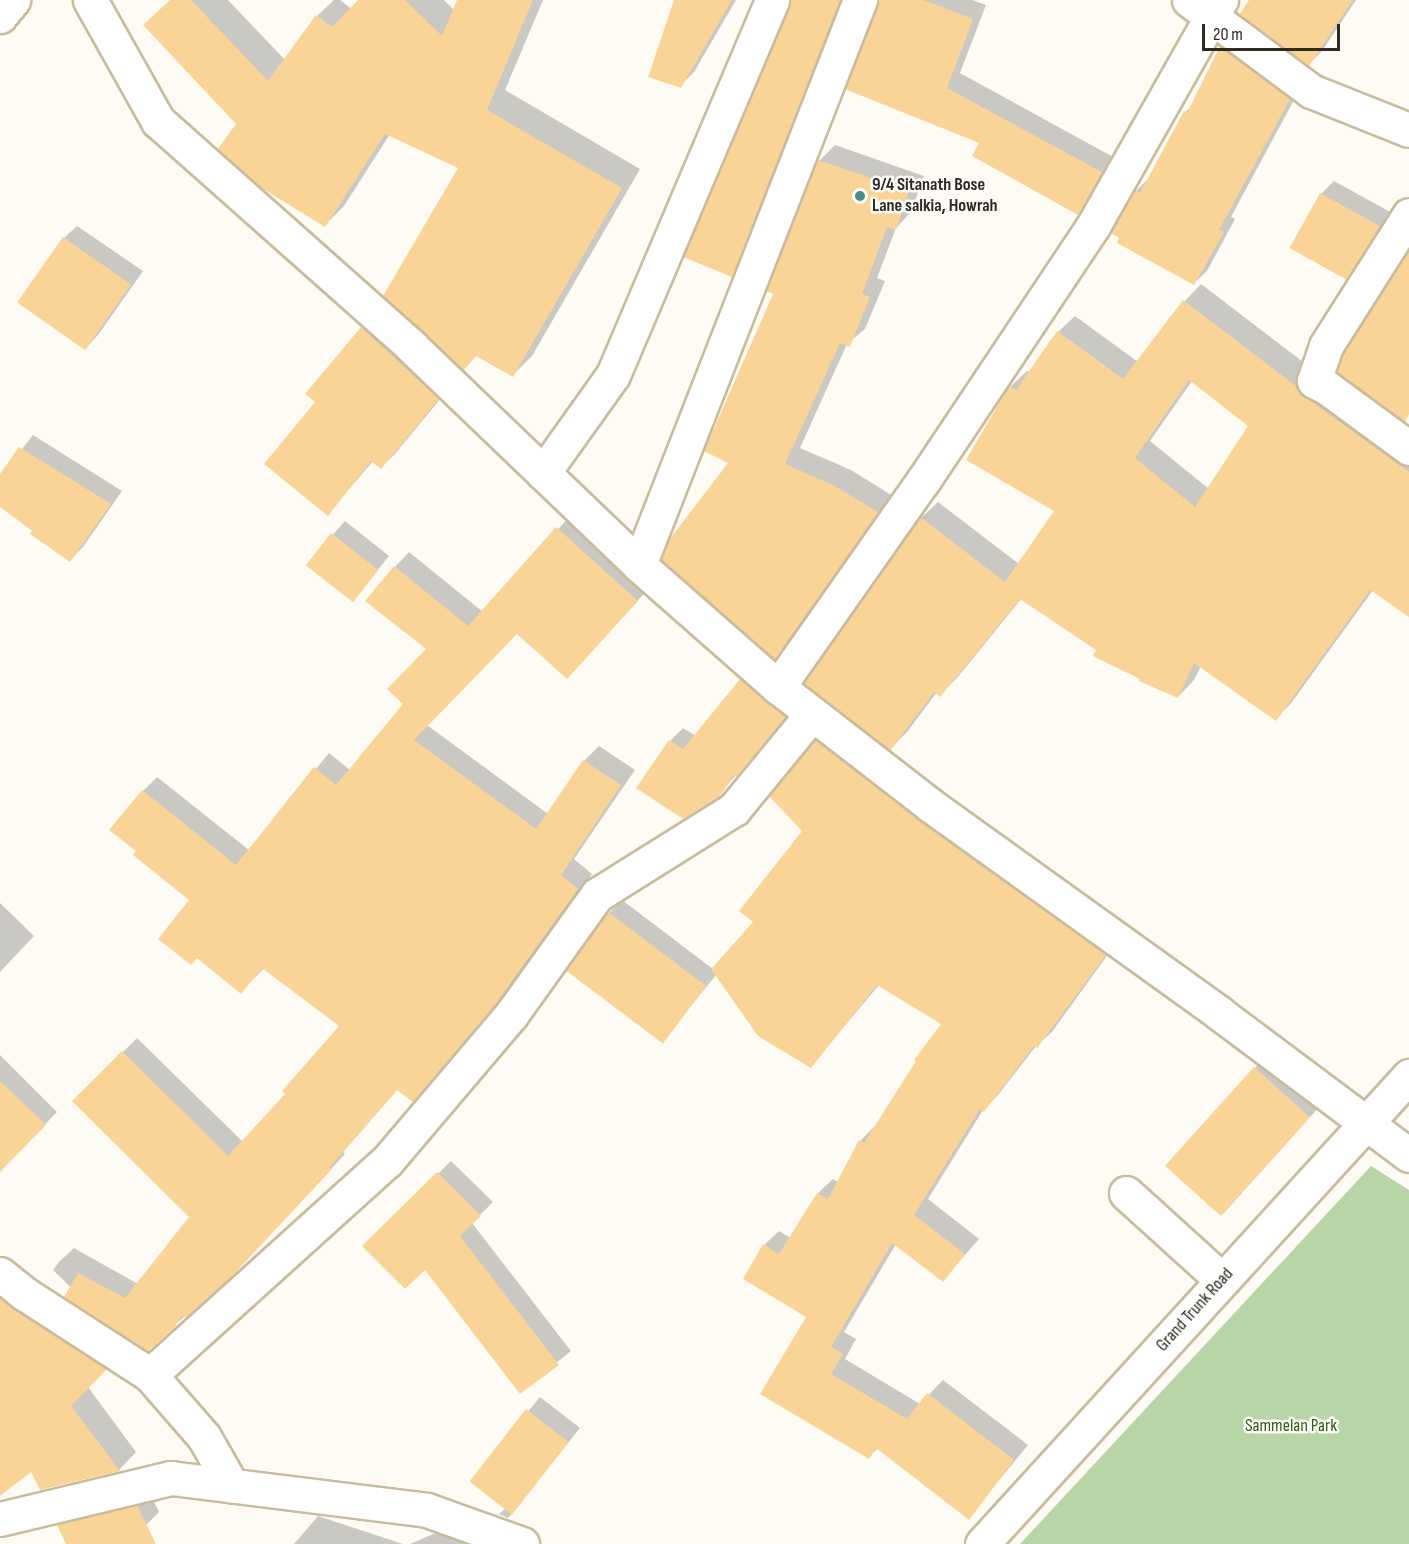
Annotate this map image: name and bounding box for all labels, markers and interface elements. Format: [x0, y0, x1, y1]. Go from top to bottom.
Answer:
scale bar [1205, 12, 1343, 50]
text: 20 m [1213, 24, 1243, 45]
place label: 9/4 Sitanath Bose Lane salkia, Howrah [872, 175, 998, 218]
marker: 9/4 Sitanath Bose Lane salkia, Howrah [853, 189, 867, 203]
street label: Grand Trunk Road [1152, 1264, 1238, 1356]
park label: Sammelan Park [1245, 1415, 1337, 1437]

